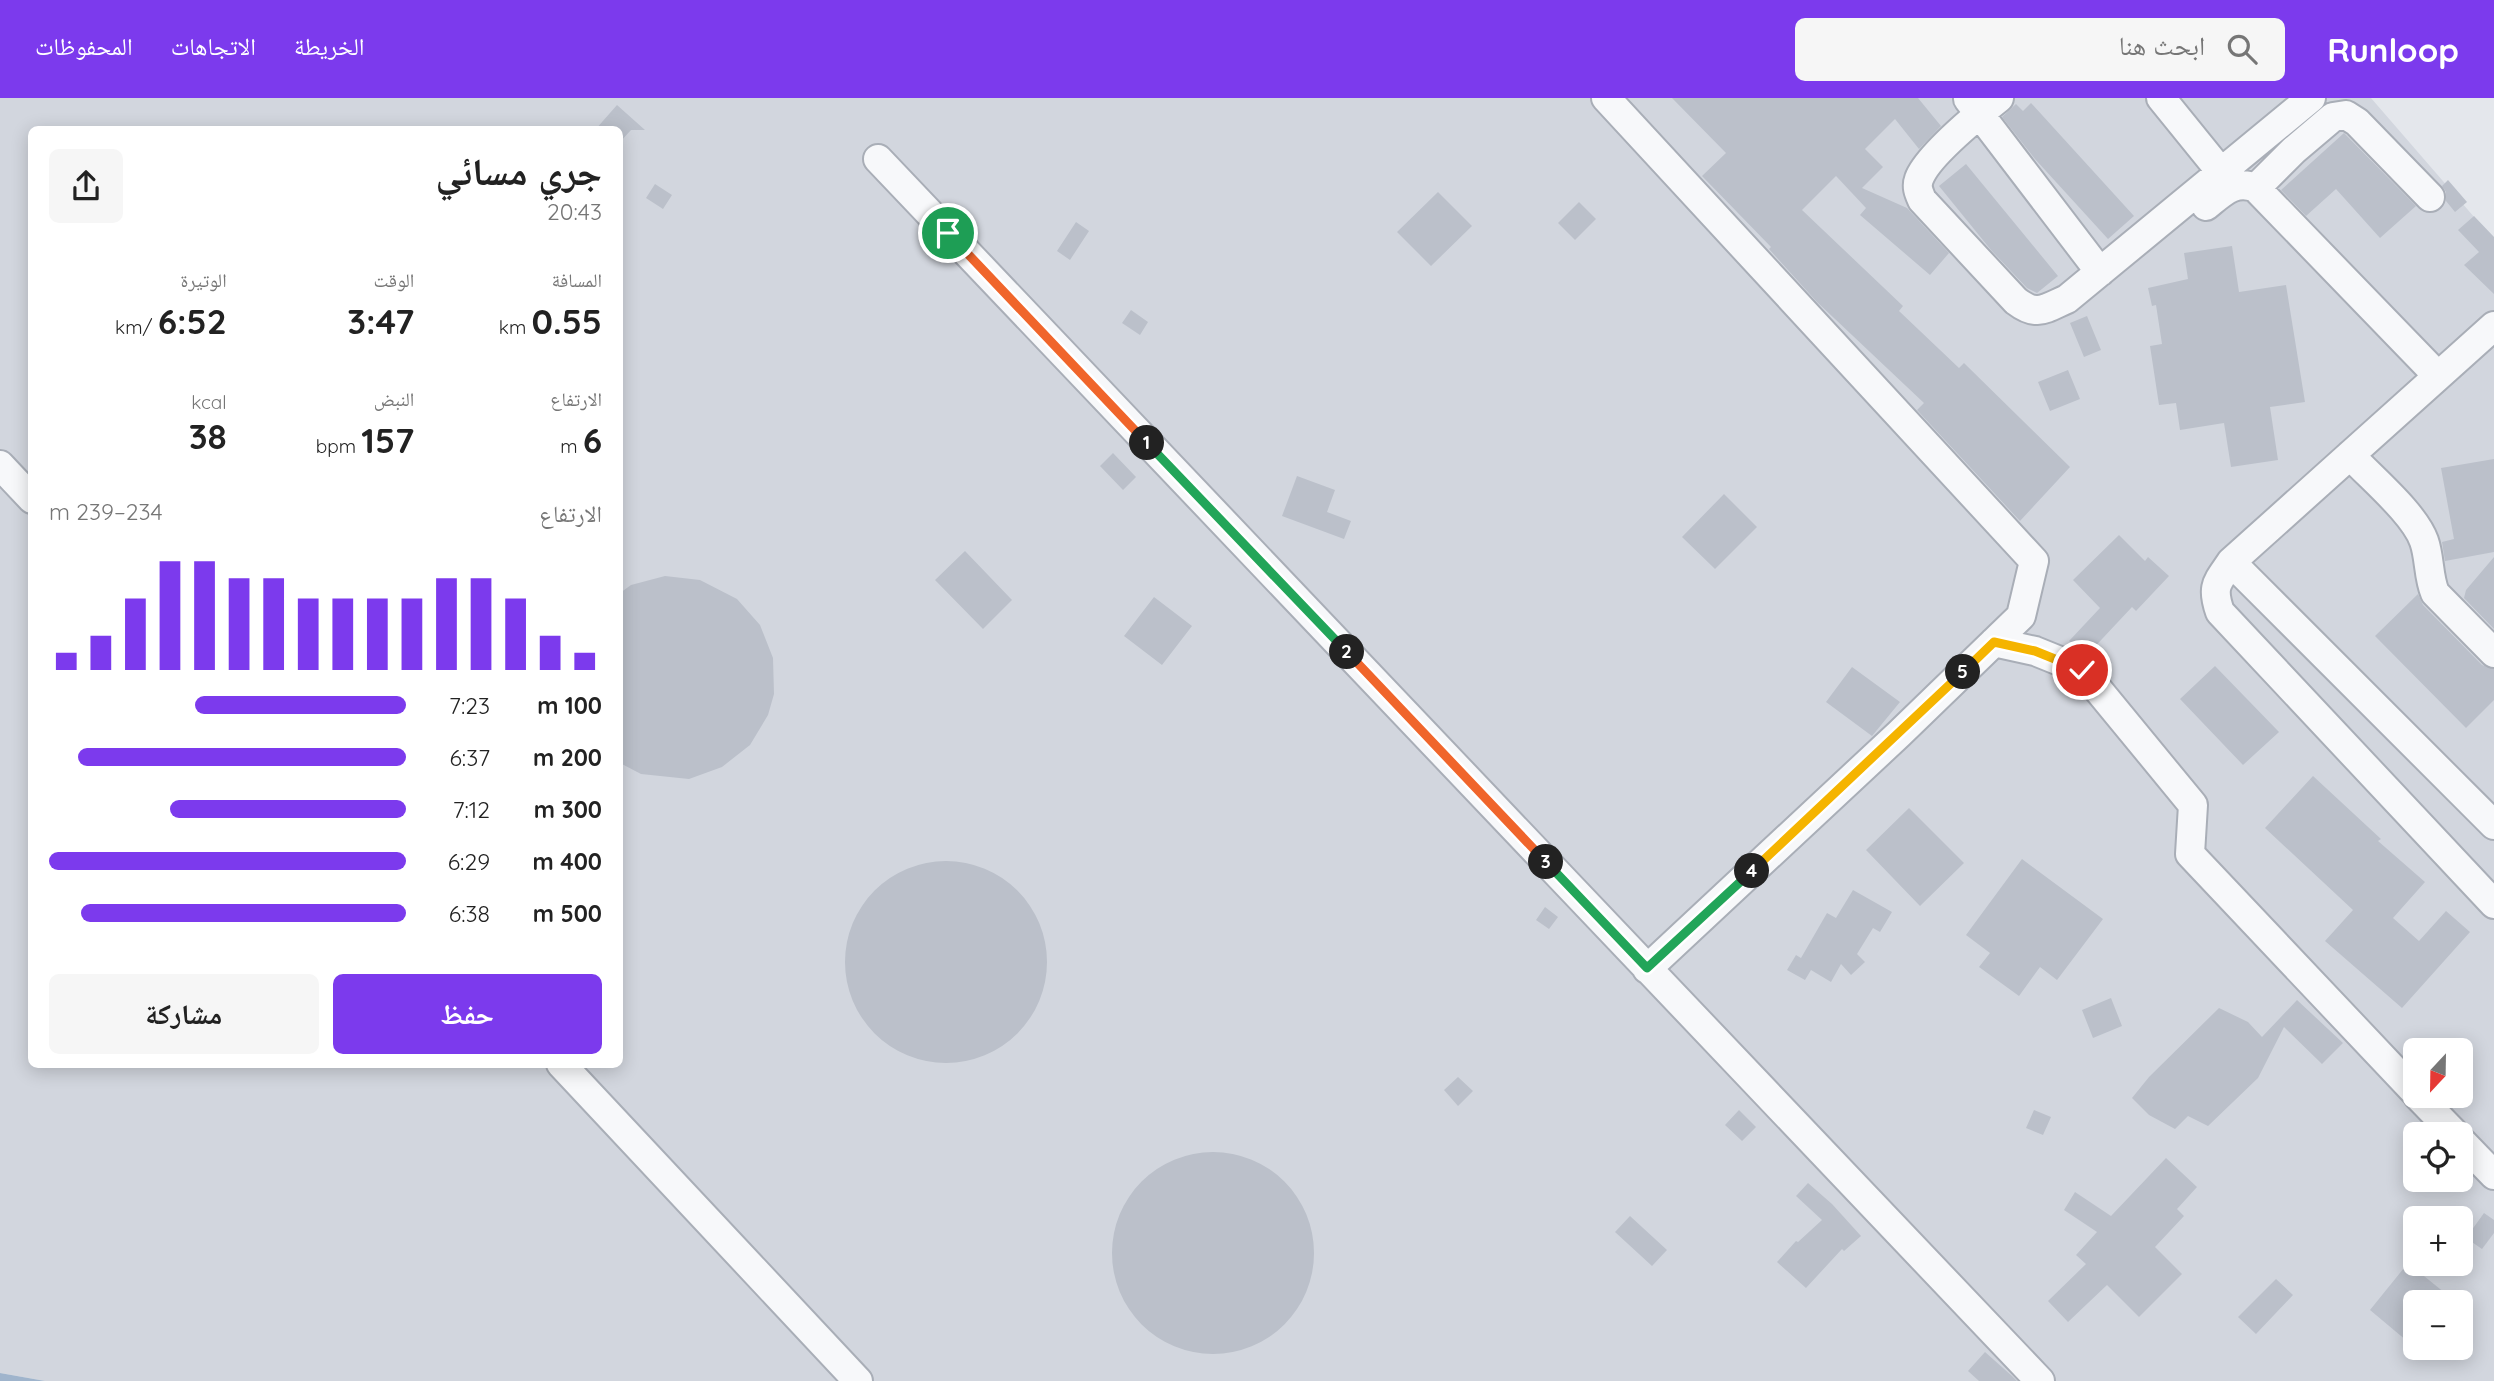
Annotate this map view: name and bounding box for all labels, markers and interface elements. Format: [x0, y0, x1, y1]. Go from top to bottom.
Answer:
search box [1795, 18, 2285, 81]
text: ابحث هنا [2119, 29, 2205, 62]
text: Runloop [2327, 29, 2459, 70]
icon: search [2223, 30, 2261, 68]
text: المحفوظات [35, 31, 133, 61]
text: الاتجاهات [171, 31, 256, 61]
text: الخريطة [294, 31, 365, 61]
text: جري مسائي [435, 147, 602, 195]
button: share [49, 149, 123, 223]
text: 20:43 [547, 197, 602, 226]
pin [918, 203, 978, 263]
icon: arrive [929, 214, 967, 252]
text: الوتيرة [180, 268, 227, 292]
text: الوقت [373, 268, 414, 292]
text: المسافة [552, 268, 602, 292]
text: 6:52 [158, 299, 227, 343]
text: 3:47 [347, 299, 414, 343]
text: 0.55 [531, 299, 602, 343]
text: /km [115, 315, 158, 339]
text: km [499, 315, 531, 339]
text: النبض [374, 387, 414, 411]
text: الارتفاع [550, 387, 602, 411]
text: kcal [191, 390, 227, 414]
text: 38 [189, 414, 227, 458]
text: 157 [361, 418, 414, 462]
text: 6 [583, 418, 602, 462]
pin: 1 [1130, 426, 1164, 460]
text: 1 [1143, 430, 1150, 454]
text: bpm [316, 434, 361, 458]
text: m [560, 434, 583, 458]
text: 234–239 m [49, 497, 163, 526]
text: الارتفاع [539, 499, 602, 528]
pin: 2 [1330, 634, 1364, 670]
text: 2 [1341, 639, 1352, 663]
pin [2052, 640, 2112, 700]
icon: check [2063, 651, 2101, 689]
pin: 5 [1946, 654, 1980, 690]
text: 5 [1957, 659, 1968, 683]
text: 7:23 [449, 691, 490, 720]
text: 100 m [537, 691, 602, 720]
text: 6:37 [449, 743, 490, 772]
text: 200 m [533, 743, 602, 772]
text: 7:12 [453, 795, 490, 824]
text: 300 m [534, 795, 602, 824]
pin: 3 [1528, 844, 1564, 880]
text: 6:29 [448, 847, 490, 876]
text: 400 m [533, 847, 602, 876]
text: 3 [1540, 849, 1551, 873]
pin: 4 [1734, 854, 1770, 888]
text: 4 [1746, 858, 1757, 882]
text: 6:38 [449, 899, 490, 928]
text: 500 m [533, 899, 602, 928]
button: مشاركة [49, 974, 319, 1054]
button: حفظ [333, 974, 602, 1054]
north arrow [2403, 1038, 2473, 1108]
map controls [2403, 1038, 2473, 1360]
button: locate [2403, 1122, 2473, 1192]
button: + [2403, 1206, 2473, 1276]
button: − [2403, 1290, 2473, 1360]

